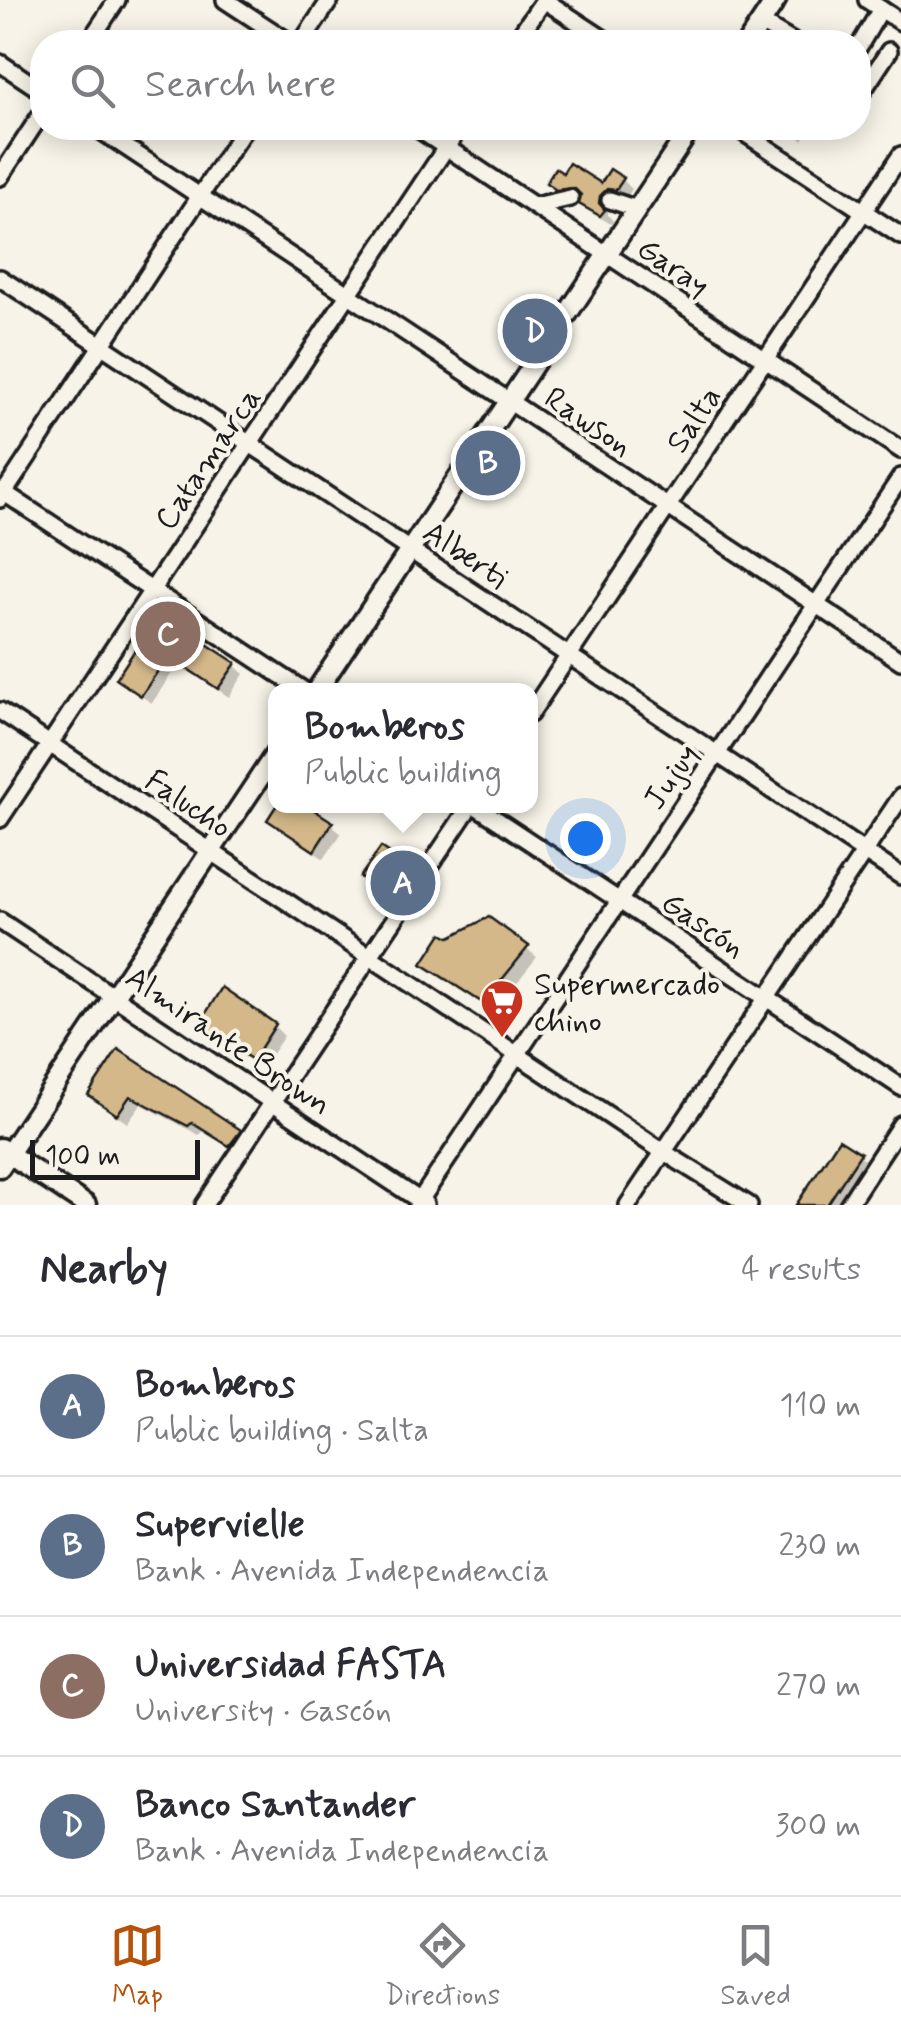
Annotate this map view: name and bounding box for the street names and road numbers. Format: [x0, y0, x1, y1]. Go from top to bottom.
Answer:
street label: Garay [628, 228, 717, 307]
street label: Rawson [536, 378, 640, 467]
street label: Salta [657, 378, 732, 462]
street label: Catamarca [146, 380, 272, 539]
street label: Alberti [414, 512, 516, 599]
street label: Jujuy [634, 736, 709, 818]
street label: Falucho [136, 760, 239, 849]
street label: Gascón [653, 882, 753, 969]
street label: Almirante Brown [117, 957, 339, 1126]

